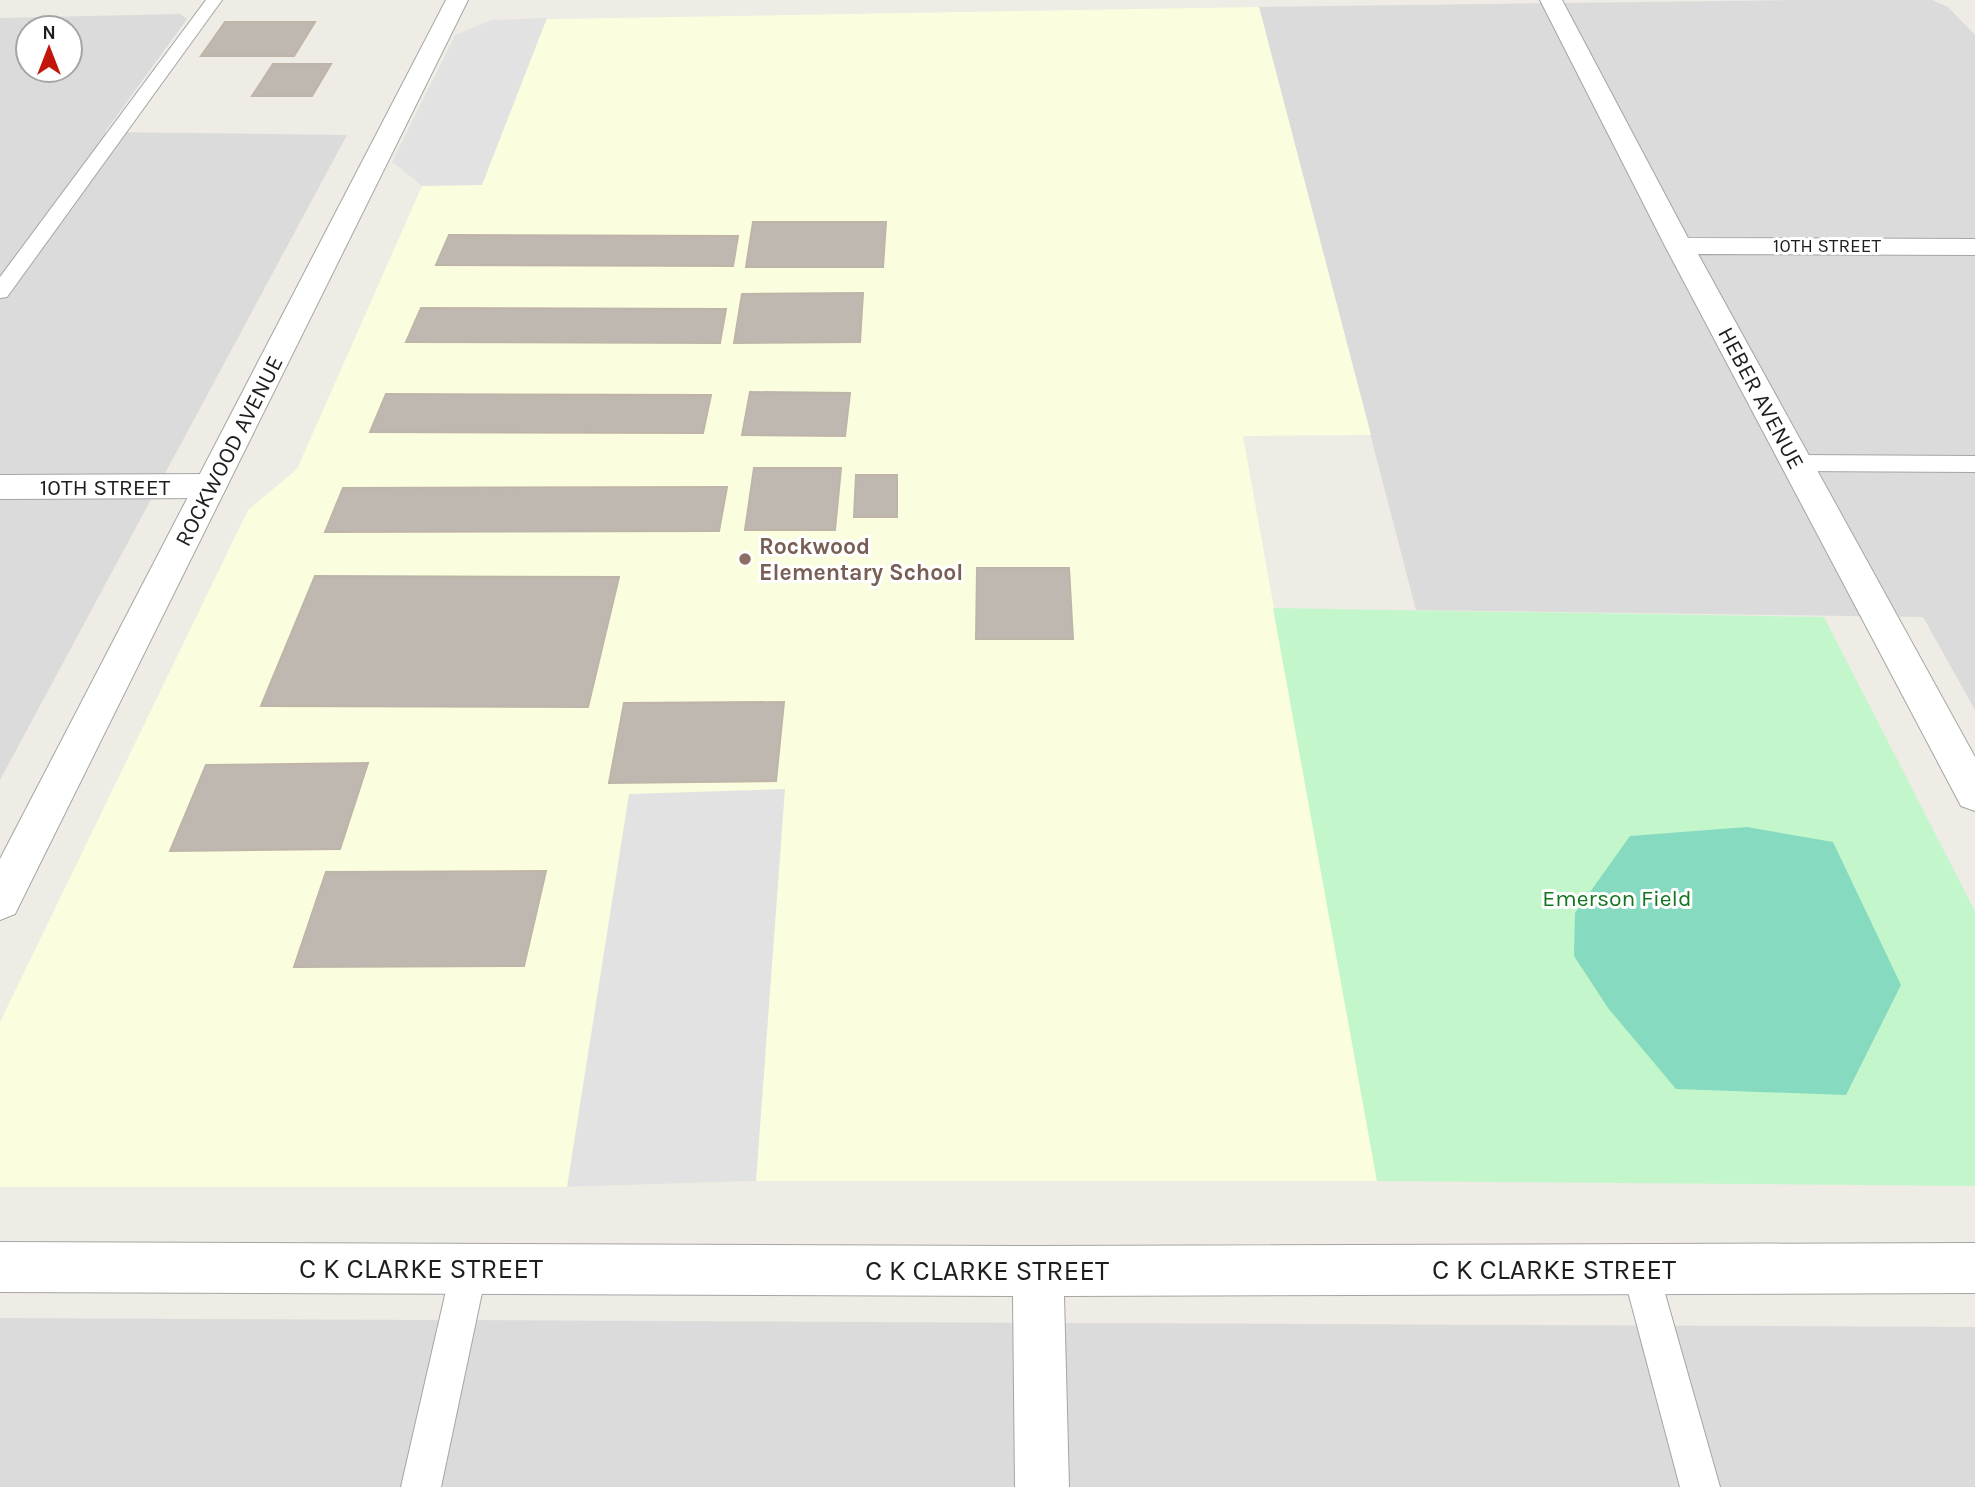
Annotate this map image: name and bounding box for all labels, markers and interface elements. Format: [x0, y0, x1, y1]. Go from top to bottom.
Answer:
north arrow [14, 14, 84, 84]
text: N [42, 22, 56, 44]
street label: 10TH STREET [1773, 235, 1881, 257]
street label: HEBER AVENUE [1712, 322, 1810, 474]
street label: ROCKWOOD AVENUE [169, 351, 289, 551]
street label: 10TH STREET [40, 474, 171, 501]
place label: Rockwood Elementary School [759, 533, 963, 586]
marker: Rockwood Elementary School [737, 551, 753, 567]
park label: Emerson Field [1542, 885, 1692, 912]
street label: C K CLARKE STREET [299, 1252, 543, 1285]
street label: C K CLARKE STREET [1432, 1253, 1676, 1286]
street label: C K CLARKE STREET [865, 1254, 1109, 1287]

